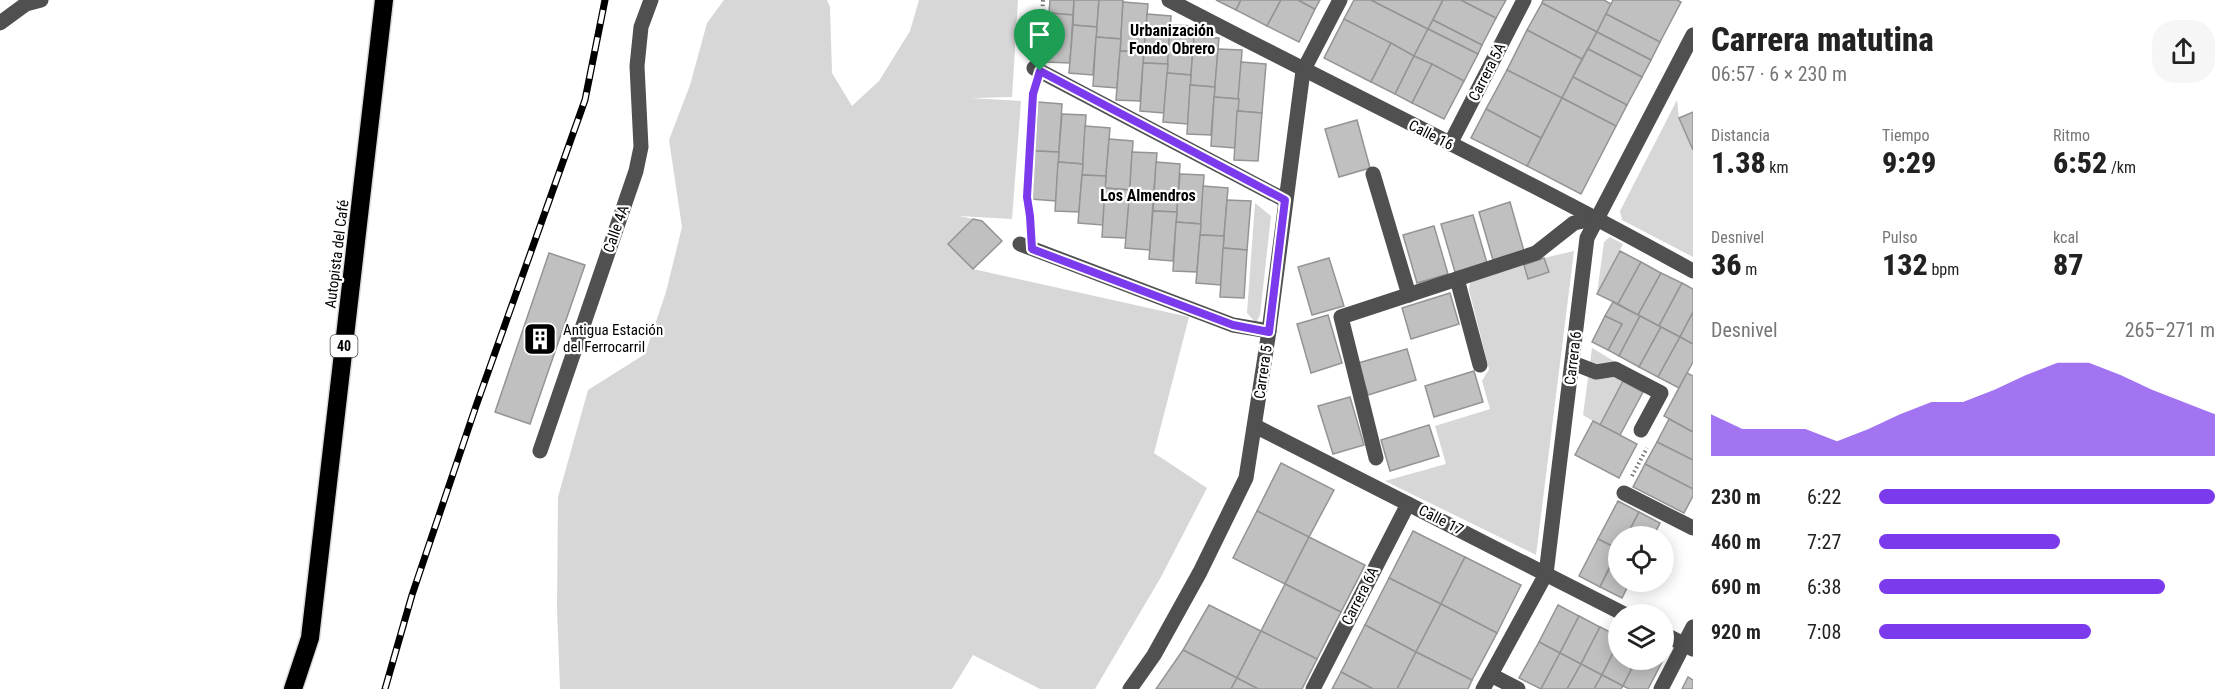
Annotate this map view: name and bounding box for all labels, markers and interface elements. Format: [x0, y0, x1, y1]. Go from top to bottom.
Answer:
pin [1014, 9, 1065, 71]
icon: arrive [1023, 18, 1056, 51]
text: Carrera matutina [1711, 20, 1934, 59]
button: share [2152, 20, 2215, 83]
district label: Urbanización Fondo Obrero [1129, 21, 1215, 58]
street label: Carrera 5A [1465, 40, 1509, 104]
text: 06:57 · 6 × 230 m [1711, 62, 1847, 86]
street label: Calle 16 [1406, 116, 1456, 154]
text: Distancia [1711, 126, 1770, 145]
text: Tiempo [1882, 126, 1929, 145]
text: Ritmo [2053, 126, 2090, 145]
text: 1.38 [1711, 145, 1766, 180]
text: 9:29 [1882, 145, 1936, 180]
text: 6:52 [2053, 145, 2107, 180]
text: km [1766, 158, 1789, 177]
text: /km [2107, 158, 2136, 177]
district label: Los Almendros [1100, 186, 1196, 205]
street label: Autopista del Café [321, 199, 353, 309]
street label: Calle 4A [599, 203, 633, 255]
text: Desnivel [1711, 228, 1764, 247]
text: Pulso [1882, 228, 1918, 247]
text: kcal [2053, 228, 2079, 247]
text: 36 [1711, 247, 1742, 282]
text: 132 [1882, 247, 1928, 282]
text: 87 [2053, 247, 2084, 282]
text: m [1742, 260, 1757, 279]
text: bpm [1928, 260, 1959, 279]
text: Desnivel [1711, 318, 1778, 342]
text: 265–271 m [2125, 318, 2215, 342]
building icon: Antigua Estación del Ferrocarril [522, 321, 558, 357]
place label: Antigua Estación del Ferrocarril [563, 321, 663, 356]
street label: Carrera 6 [1561, 330, 1585, 386]
road number: 40 [330, 335, 358, 357]
street label: Carrera 5 [1250, 344, 1276, 400]
text: 230 m [1711, 485, 1761, 509]
text: 6:22 [1807, 485, 1841, 509]
street label: Calle 17 [1416, 501, 1466, 539]
map controls [1608, 526, 1674, 670]
button: locate [1608, 526, 1674, 592]
text: 460 m [1711, 530, 1761, 554]
text: 7:27 [1807, 530, 1841, 554]
street label: Carrera 6A [1338, 564, 1382, 628]
text: 690 m [1711, 575, 1761, 599]
text: 6:38 [1807, 575, 1841, 599]
button: layers [1608, 604, 1674, 670]
text: 920 m [1711, 620, 1761, 644]
text: 7:08 [1807, 620, 1841, 644]

